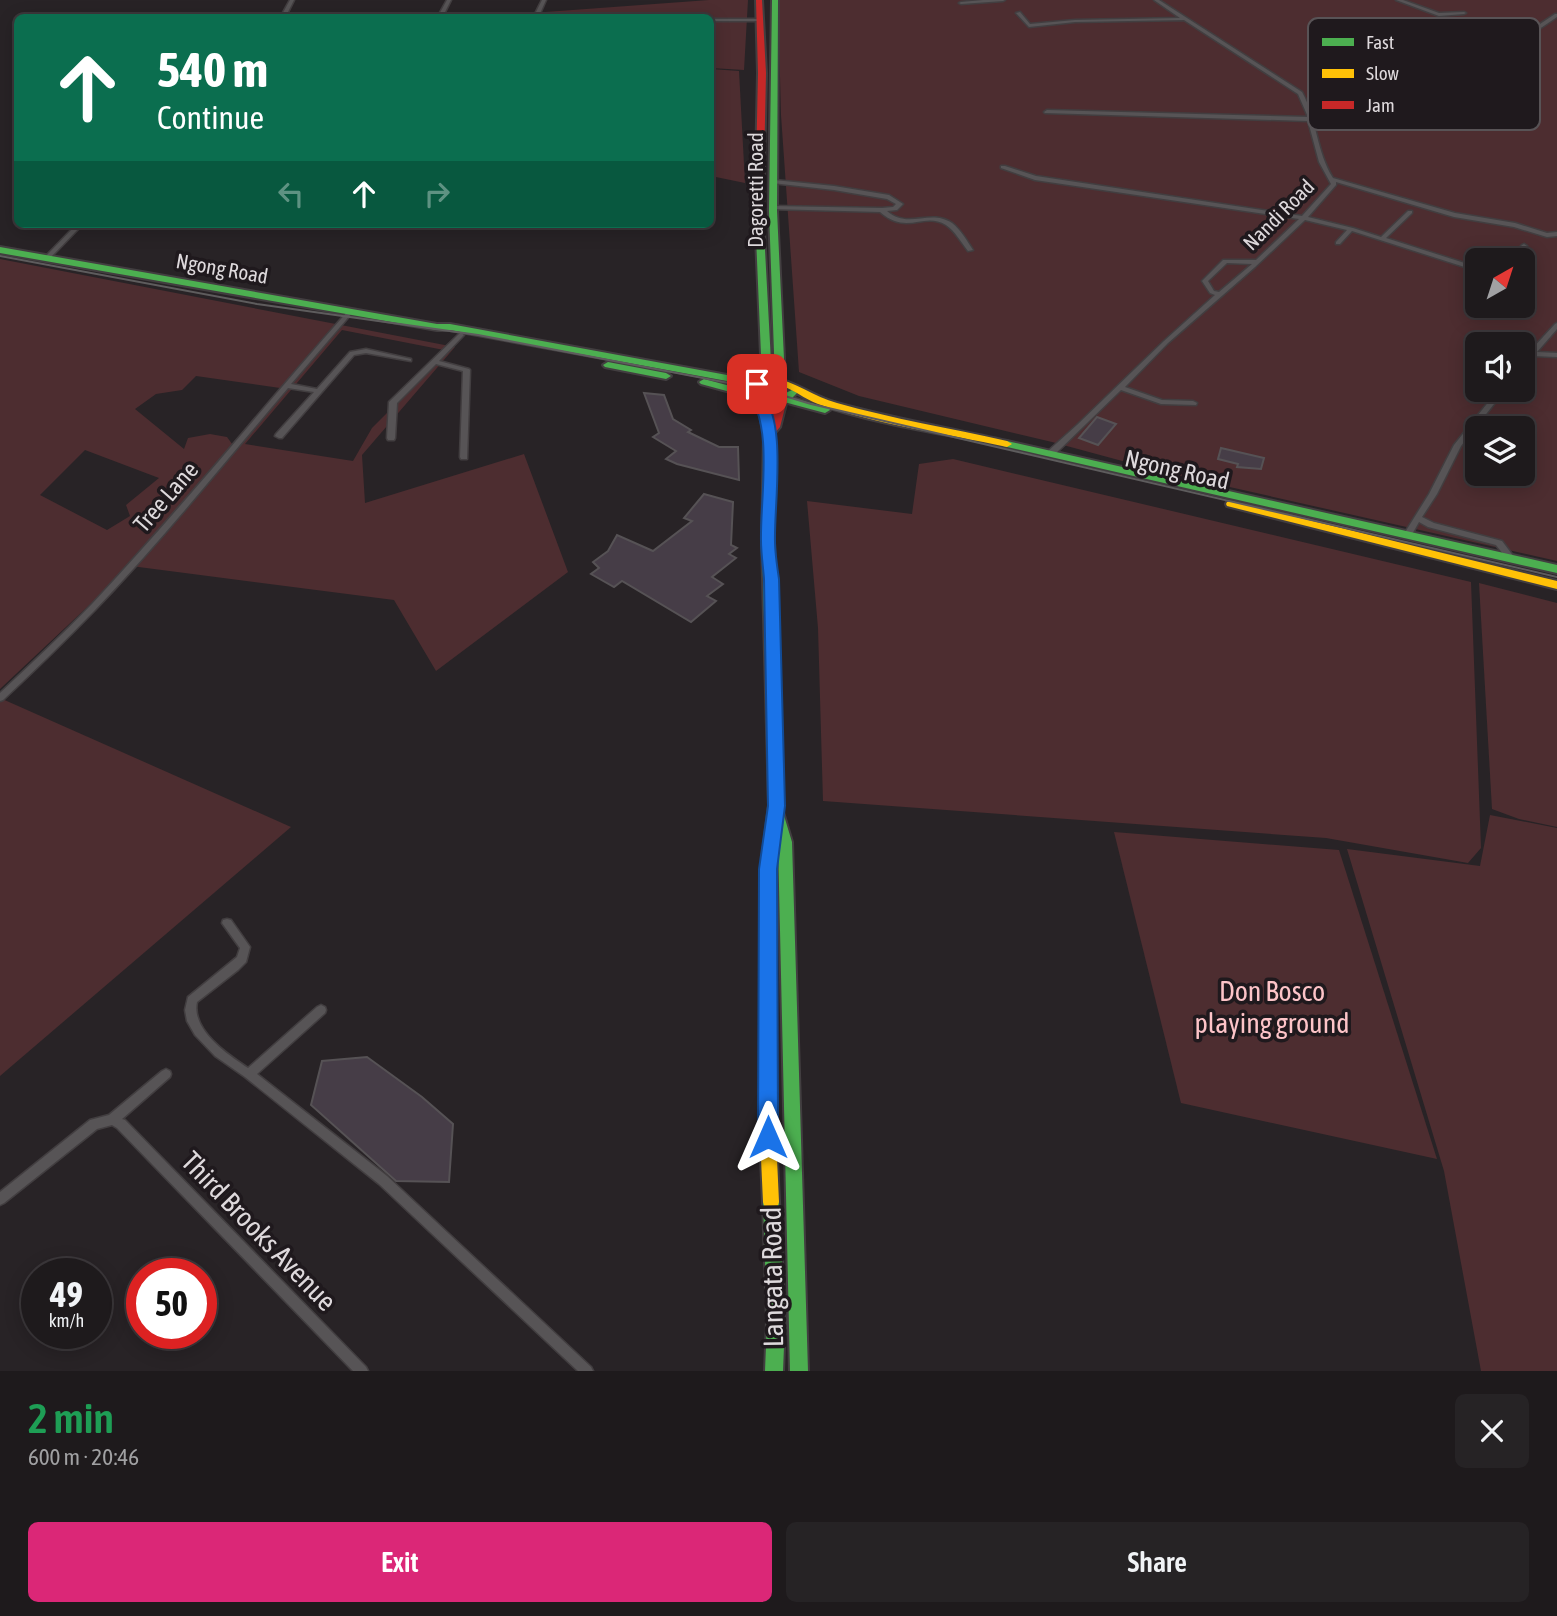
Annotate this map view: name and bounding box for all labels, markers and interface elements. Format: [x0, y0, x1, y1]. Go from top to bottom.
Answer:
legend [1308, 18, 1540, 130]
text: Fast [1366, 31, 1394, 53]
text: 540 m [157, 41, 268, 97]
icon: ahead [42, 42, 133, 133]
text: Slow [1366, 62, 1400, 84]
text: Jam [1366, 94, 1395, 116]
text: Continue [157, 99, 264, 136]
street label: Dagoretti Road [743, 132, 767, 248]
street label: Nandi Road [1238, 174, 1319, 255]
icon: left [272, 175, 310, 213]
icon: ahead [345, 175, 383, 213]
icon: right [418, 175, 456, 213]
street label: Ngong Road [174, 248, 270, 288]
north arrow [1465, 248, 1535, 318]
map controls [1465, 248, 1535, 486]
button: sound [1465, 332, 1535, 402]
pin [727, 354, 787, 414]
icon: arrive [738, 365, 776, 403]
button: layers [1465, 416, 1535, 486]
street label: Ngong Road [1122, 444, 1232, 495]
street label: Tree Lane [128, 456, 203, 537]
park label: Don Bosco playing ground [1195, 975, 1349, 1039]
position arrow [731, 1100, 805, 1174]
street label: Third Brooks Avenue [175, 1145, 343, 1317]
street label: Langata Road [755, 1207, 789, 1347]
speed limit sign: 50 [126, 1258, 217, 1349]
text: 49 [50, 1274, 83, 1314]
text: km/h [49, 1310, 84, 1331]
text: 2 min [28, 1394, 114, 1442]
button: close [1455, 1394, 1529, 1468]
text: 600 m · 20:46 [28, 1444, 139, 1470]
button: Exit [28, 1522, 772, 1602]
button: Share [786, 1522, 1529, 1602]

